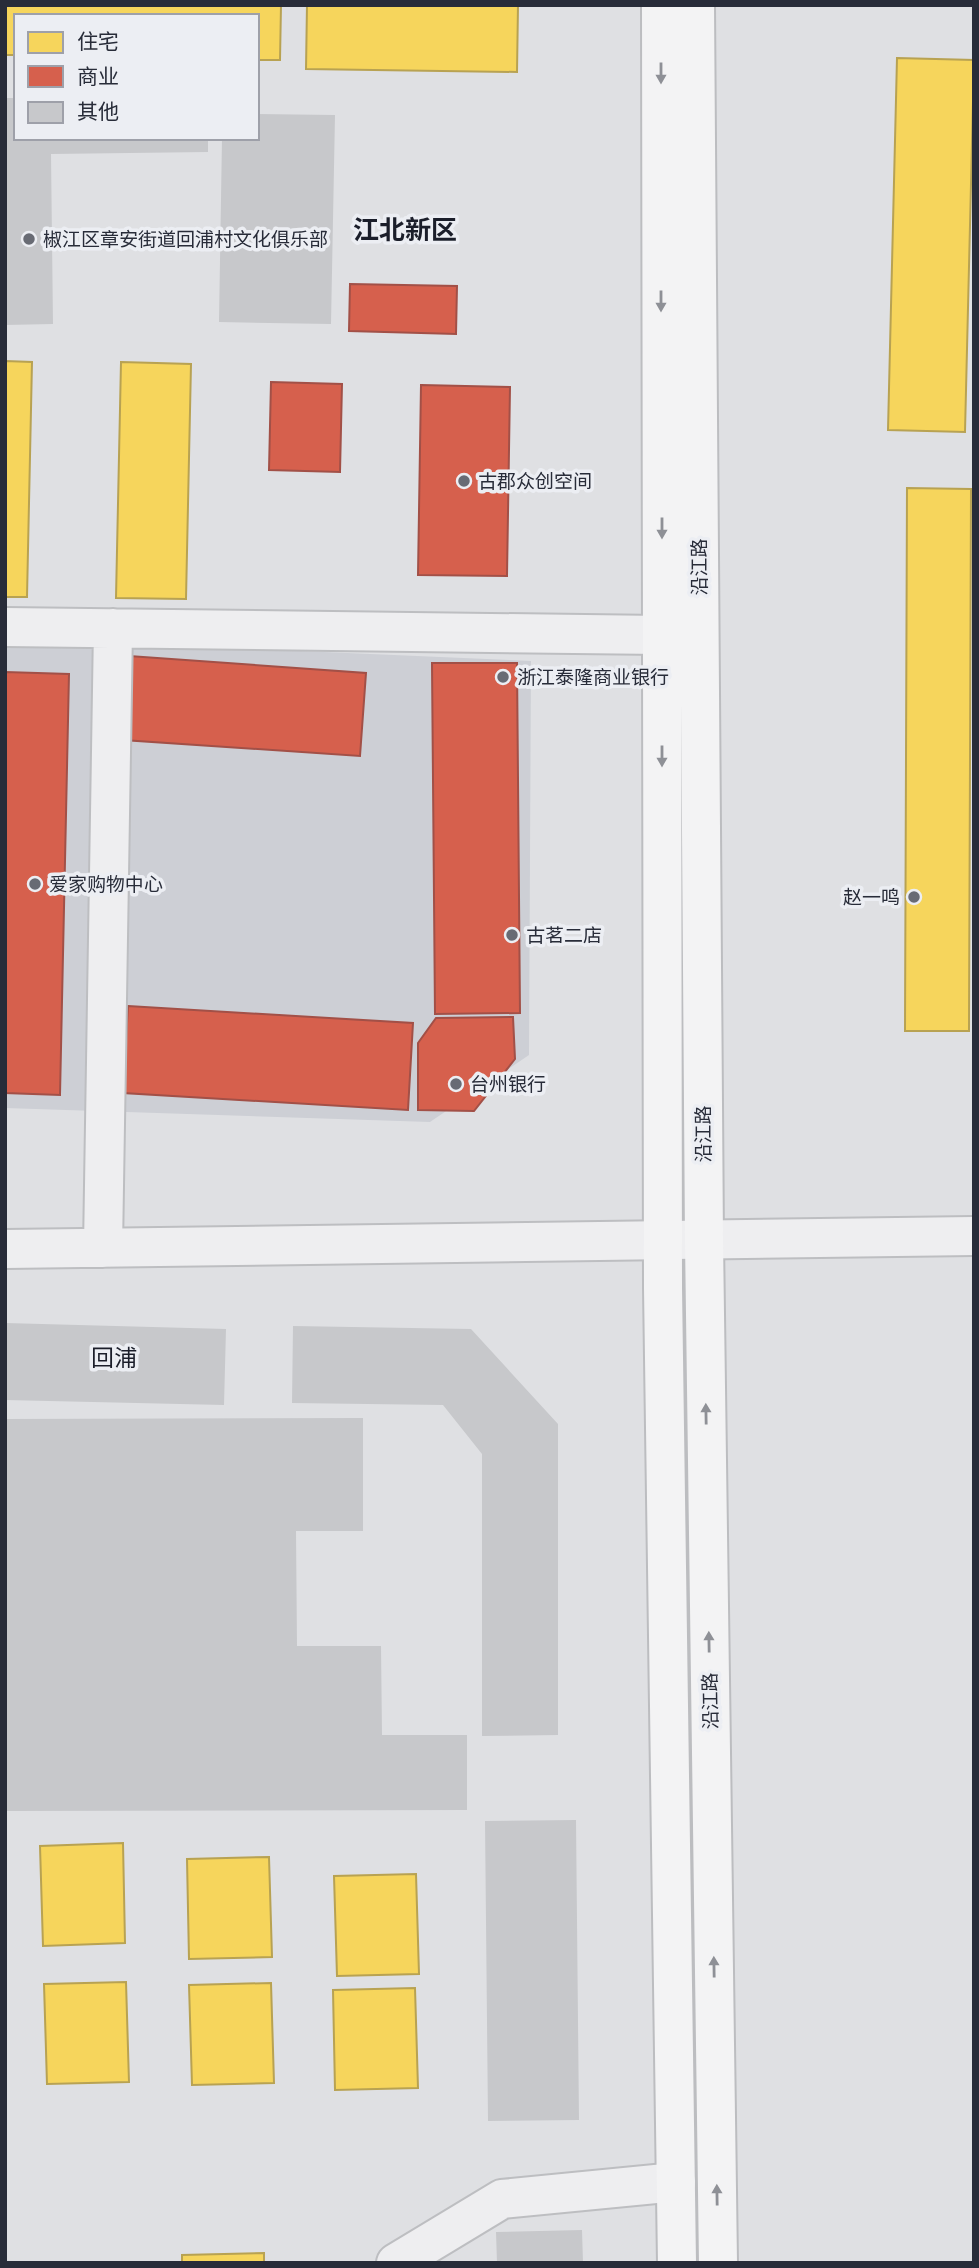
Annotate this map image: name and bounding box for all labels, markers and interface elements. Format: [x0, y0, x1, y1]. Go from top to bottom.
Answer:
legend [14, 14, 259, 140]
text: 住宅 [77, 30, 119, 54]
one-way arrow [655, 63, 667, 85]
text: 商业 [77, 65, 119, 89]
text: 其他 [77, 100, 119, 124]
district label: 江北新区 [353, 215, 457, 246]
place label: 椒江区章安街道回浦村文化俱乐部 [43, 229, 328, 251]
marker: 椒江区章安街道回浦村文化俱乐部 [21, 231, 37, 247]
one-way arrow [655, 290, 667, 312]
place label: 古郡众创空间 [478, 471, 592, 493]
marker: 古郡众创空间 [456, 473, 472, 489]
one-way arrow [656, 518, 668, 540]
street label: 沿江路 [689, 538, 711, 596]
place label: 浙江泰隆商业银行 [517, 667, 669, 689]
marker: 浙江泰隆商业银行 [495, 669, 511, 685]
one-way arrow [656, 745, 668, 767]
place label: 爱家购物中心 [49, 874, 163, 896]
marker: 爱家购物中心 [27, 876, 43, 892]
place label: 赵一鸣 [843, 887, 900, 909]
marker: 赵一鸣 [906, 889, 922, 905]
place label: 古茗二店 [526, 925, 602, 947]
marker: 古茗二店 [504, 927, 520, 943]
place label: 台州银行 [470, 1074, 546, 1096]
marker: 台州银行 [448, 1076, 464, 1092]
street label: 沿江路 [693, 1105, 715, 1163]
district label: 回浦 [91, 1345, 137, 1372]
one-way arrow [700, 1403, 712, 1425]
one-way arrow [703, 1630, 715, 1652]
street label: 沿江路 [700, 1672, 722, 1730]
one-way arrow [708, 1956, 719, 1978]
one-way arrow [711, 2183, 722, 2205]

